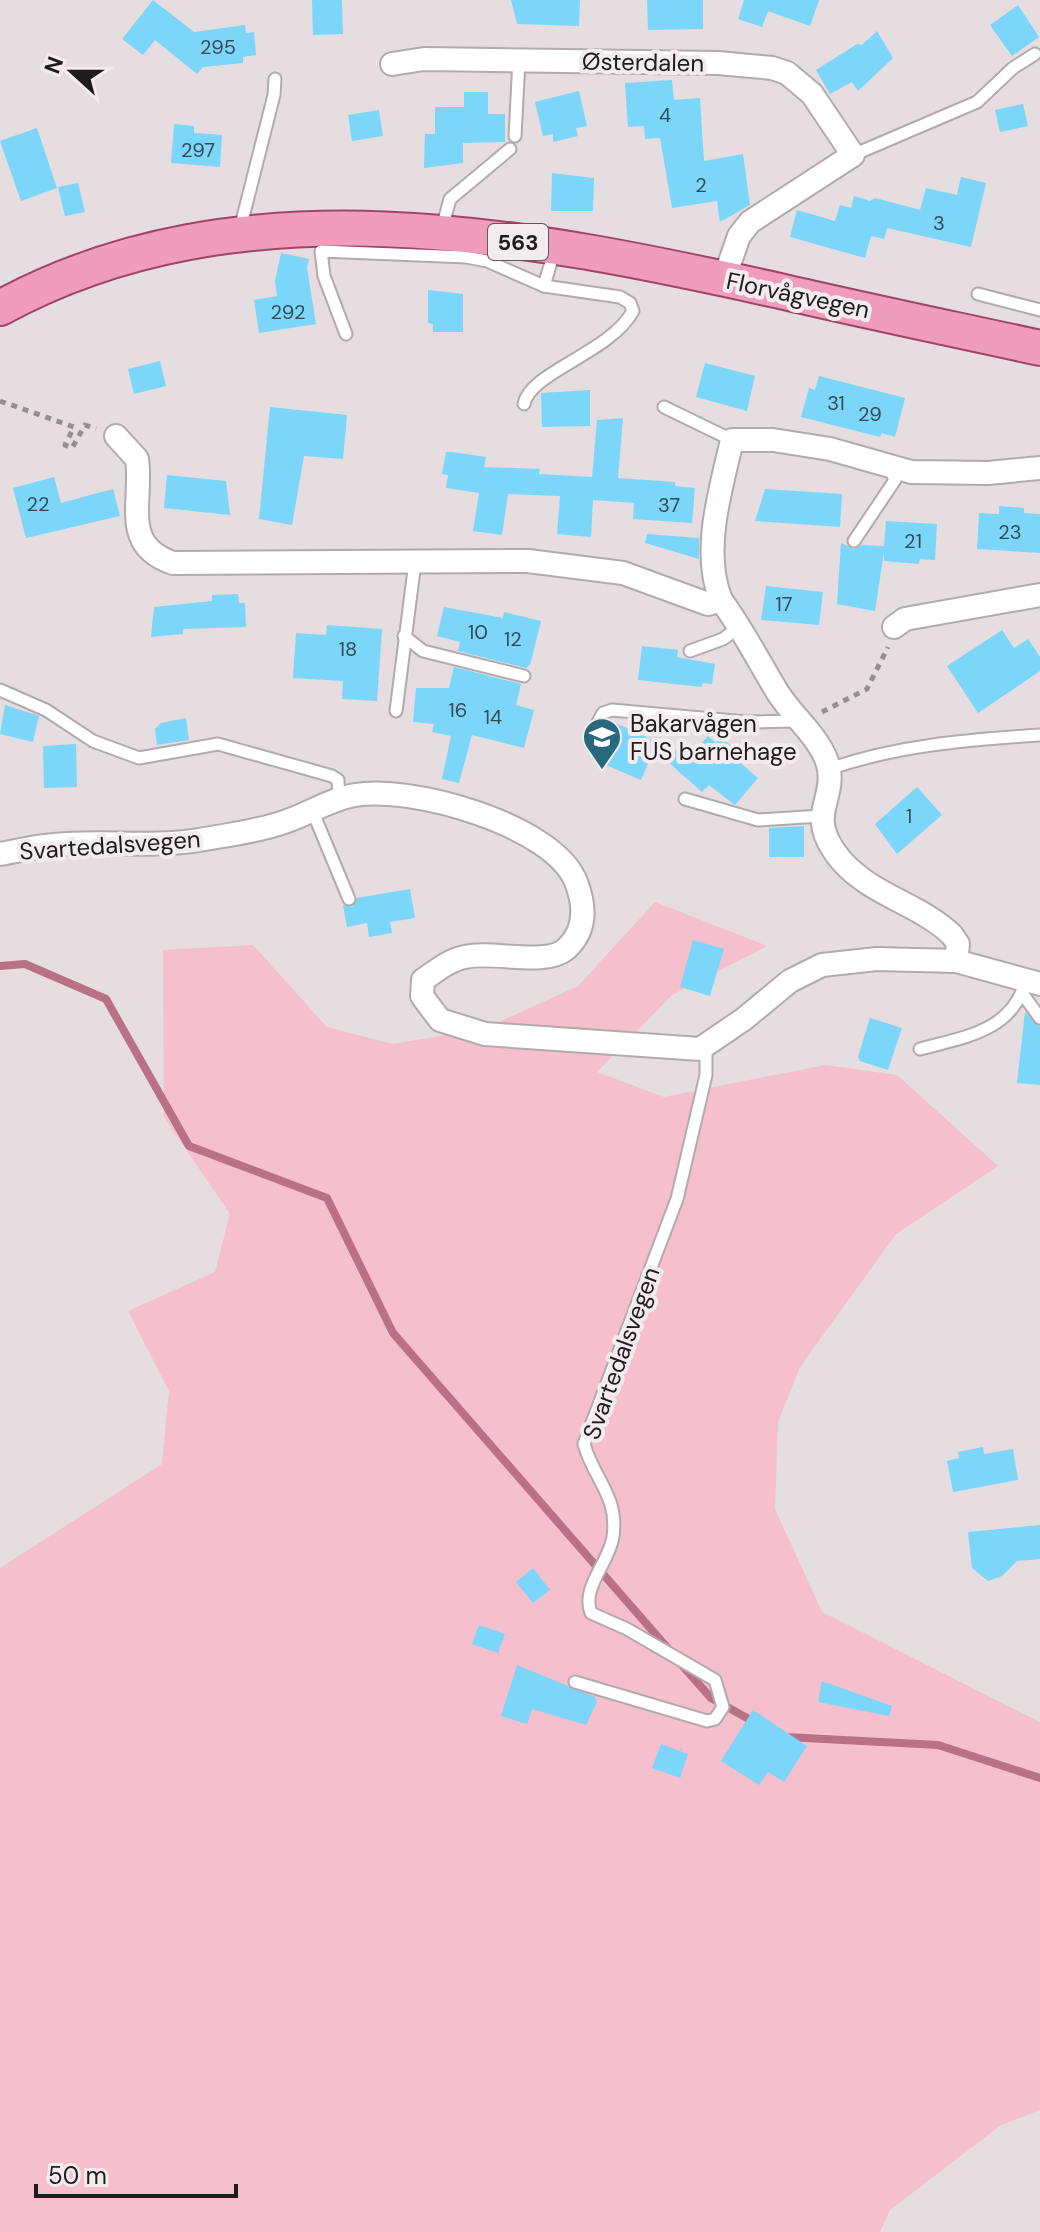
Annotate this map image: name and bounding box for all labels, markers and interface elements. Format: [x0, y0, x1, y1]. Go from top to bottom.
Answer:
north arrow [32, 32, 112, 112]
house number: 295 [200, 34, 236, 60]
street label: Østerdalen [582, 45, 704, 79]
text: N [37, 52, 70, 78]
house number: 4 [659, 102, 671, 128]
house number: 297 [181, 137, 215, 163]
house number: 2 [695, 172, 707, 198]
house number: 3 [933, 210, 945, 236]
road number: 563 [488, 224, 548, 260]
street label: Florvågvegen [723, 265, 873, 325]
house number: 292 [270, 299, 306, 325]
house number: 31 [827, 390, 845, 416]
house number: 29 [858, 401, 882, 427]
house number: 22 [26, 491, 50, 517]
house number: 37 [658, 492, 680, 518]
house number: 23 [998, 519, 1022, 545]
house number: 21 [904, 528, 922, 554]
house number: 17 [776, 591, 792, 617]
house number: 10 [468, 619, 488, 645]
house number: 12 [504, 626, 522, 652]
house number: 18 [339, 636, 357, 662]
house number: 16 [449, 697, 467, 723]
house number: 14 [484, 704, 502, 730]
place label: Bakarvågen FUS barnehage [630, 708, 797, 767]
school or university icon: Bakarvågen FUS barnehage [581, 716, 623, 771]
house number: 1 [906, 803, 912, 829]
street label: Svartedalsvegen [18, 823, 202, 867]
street label: Svartedalsvegen [575, 1262, 667, 1444]
scale bar [36, 2148, 236, 2198]
text: 50 m [48, 2160, 107, 2191]

